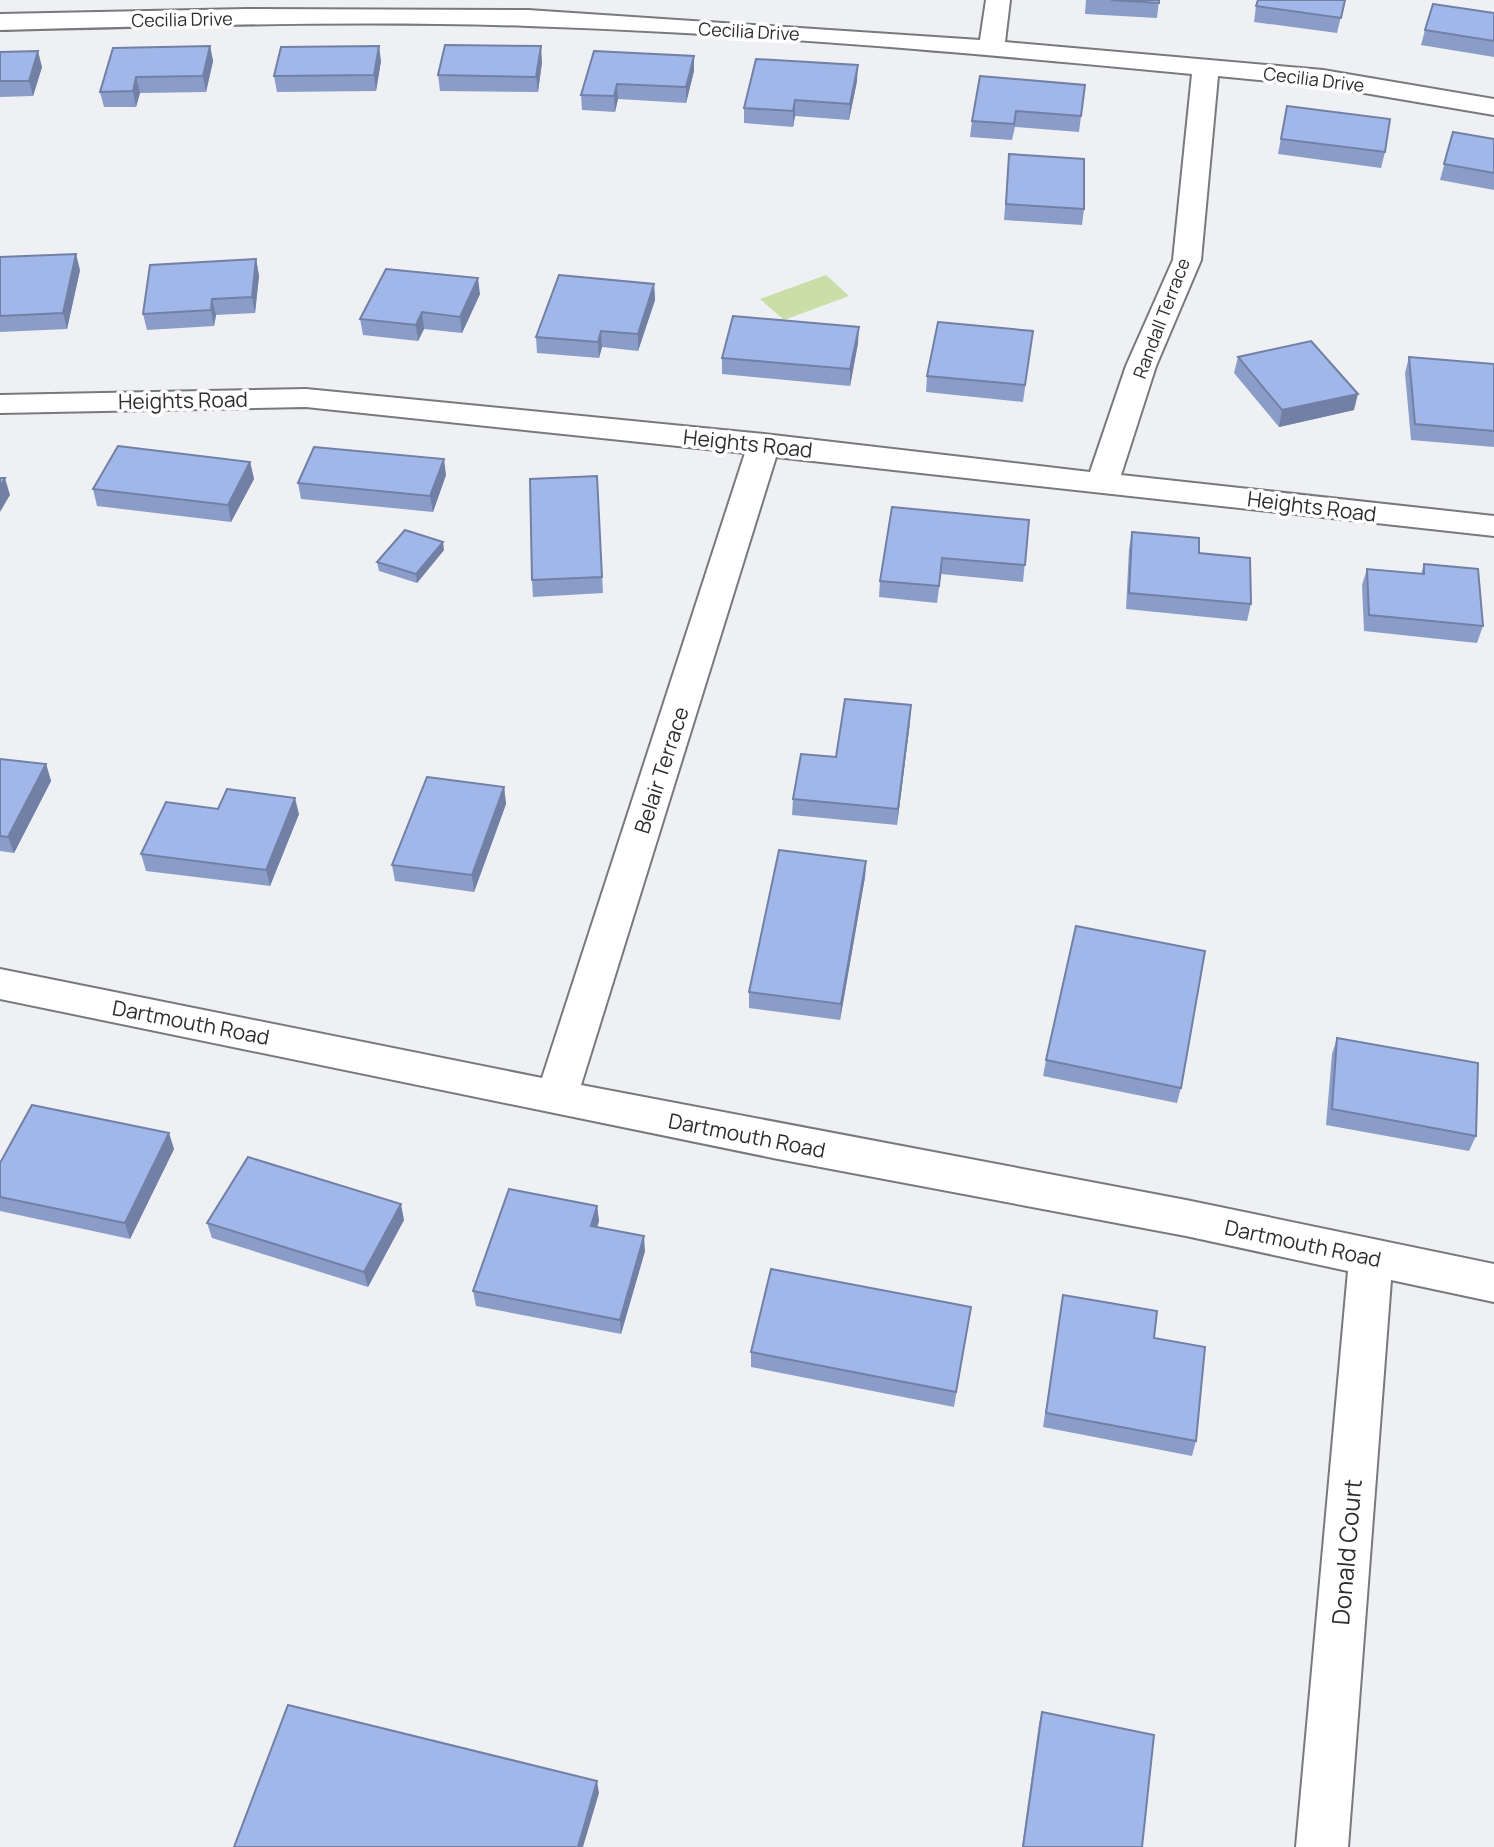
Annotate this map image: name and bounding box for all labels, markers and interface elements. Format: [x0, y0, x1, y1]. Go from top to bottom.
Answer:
street label: Cecilia Drive [131, 6, 233, 32]
street label: Cecilia Drive [698, 16, 800, 46]
street label: Cecilia Drive [1262, 61, 1366, 97]
street label: Randall Terrace [1127, 254, 1195, 382]
street label: Heights Road [118, 385, 248, 415]
street label: Heights Road [682, 422, 814, 464]
street label: Heights Road [1246, 484, 1378, 528]
street label: Belair Terrace [627, 703, 695, 837]
street label: Dartmouth Road [110, 993, 272, 1051]
street label: Dartmouth Road [666, 1106, 828, 1164]
street label: Dartmouth Road [1222, 1213, 1384, 1273]
street label: Donald Court [1323, 1478, 1369, 1626]

